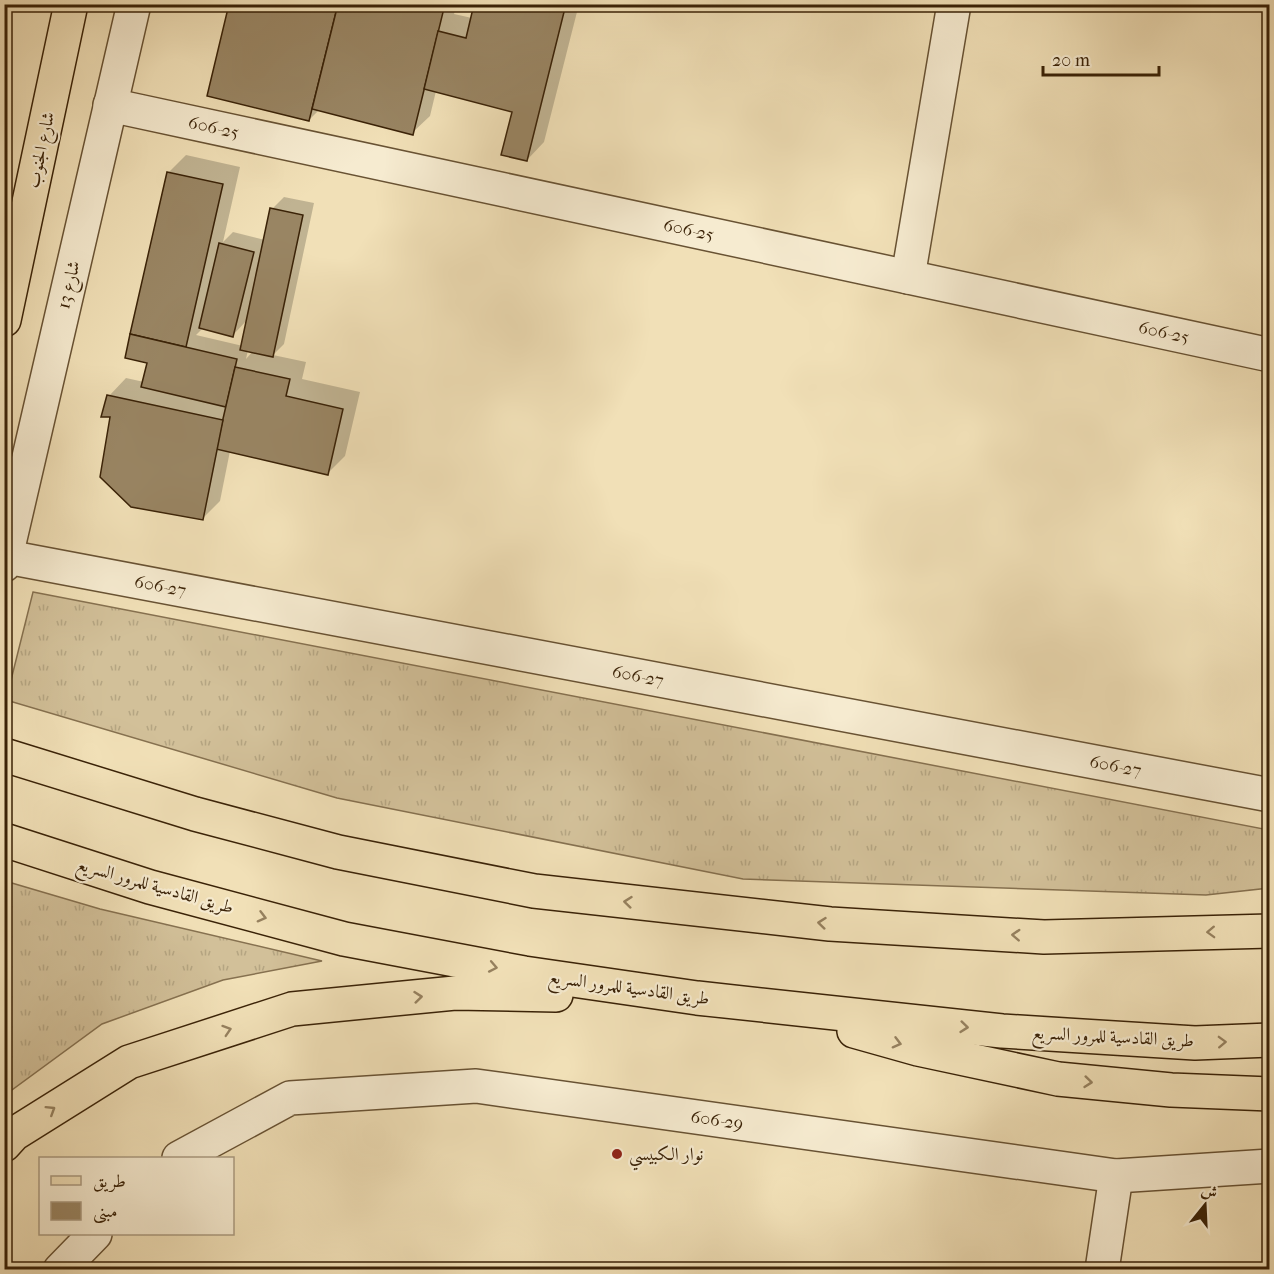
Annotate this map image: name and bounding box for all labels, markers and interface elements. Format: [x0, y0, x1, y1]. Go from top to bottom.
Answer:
scale bar [1043, 39, 1158, 77]
text: 20 m [1052, 50, 1090, 71]
street label: شارع الجنوب [23, 110, 63, 191]
street label: 606-25 [186, 112, 241, 143]
street label: 606-25 [661, 214, 716, 245]
street label: شارع 13 [53, 259, 89, 312]
street label: 606-25 [1137, 316, 1191, 348]
street label: 606-27 [133, 571, 188, 601]
street label: 606-27 [610, 661, 666, 691]
street label: 606-27 [1088, 751, 1143, 781]
street label: طريق القادسية للمرور السريع [73, 854, 236, 923]
one-way arrow [623, 896, 632, 909]
one-way arrow [256, 910, 267, 922]
one-way arrow [817, 917, 826, 930]
one-way arrow [1207, 926, 1216, 939]
one-way arrow [1012, 929, 1021, 942]
one-way arrow [488, 960, 498, 973]
street label: طريق القادسية للمرور السريع [546, 966, 711, 1015]
one-way arrow [414, 991, 423, 1004]
one-way arrow [960, 1020, 969, 1033]
street label: طريق القادسية للمرور السريع [1031, 1022, 1195, 1057]
one-way arrow [221, 1025, 232, 1037]
one-way arrow [891, 1036, 902, 1048]
one-way arrow [1217, 1036, 1226, 1048]
one-way arrow [1084, 1075, 1093, 1088]
street label: 606-29 [689, 1106, 745, 1134]
one-way arrow [45, 1107, 56, 1118]
place label: نوار الكبيسي [629, 1144, 703, 1171]
marker: نوار الكبيسي [610, 1147, 624, 1161]
legend [39, 1157, 234, 1235]
text: طريق [93, 1171, 126, 1193]
north arrow [1175, 1175, 1235, 1235]
text: ش [1199, 1180, 1220, 1203]
text: مبنى [93, 1201, 118, 1224]

